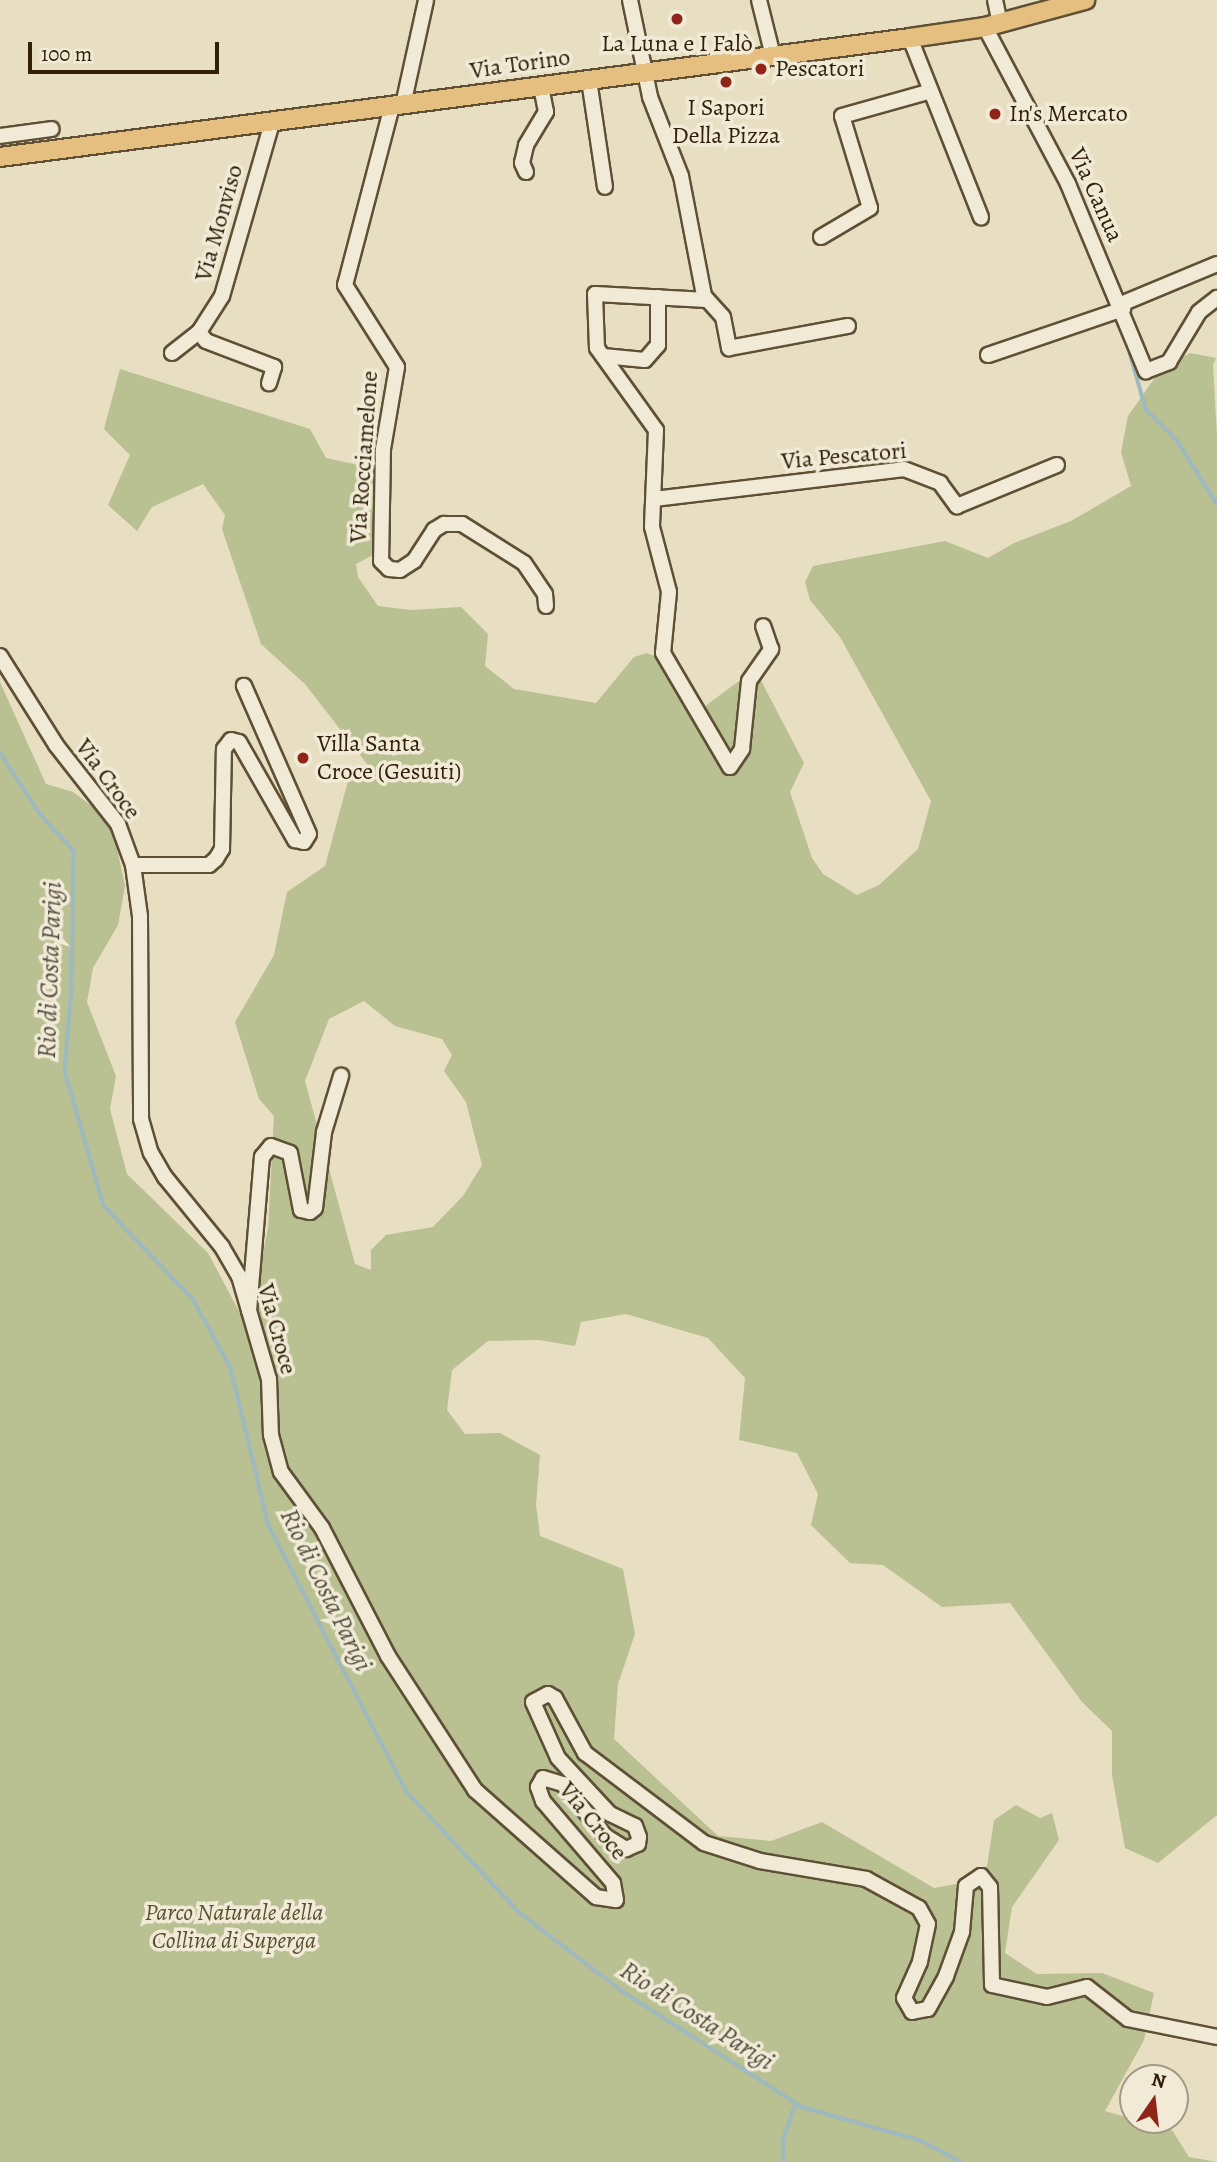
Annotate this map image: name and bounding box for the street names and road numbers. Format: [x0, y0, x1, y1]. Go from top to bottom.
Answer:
street label: Via Torino [468, 43, 572, 85]
street label: Via Canua [1063, 144, 1129, 246]
street label: Via Monviso [189, 161, 249, 285]
street label: Via Rocciamelone [344, 370, 384, 544]
street label: Via Pescatori [780, 436, 908, 476]
street label: Via Croce [69, 733, 147, 825]
street label: Via Croce [251, 1281, 303, 1377]
street label: Via Croce [553, 1776, 633, 1866]

